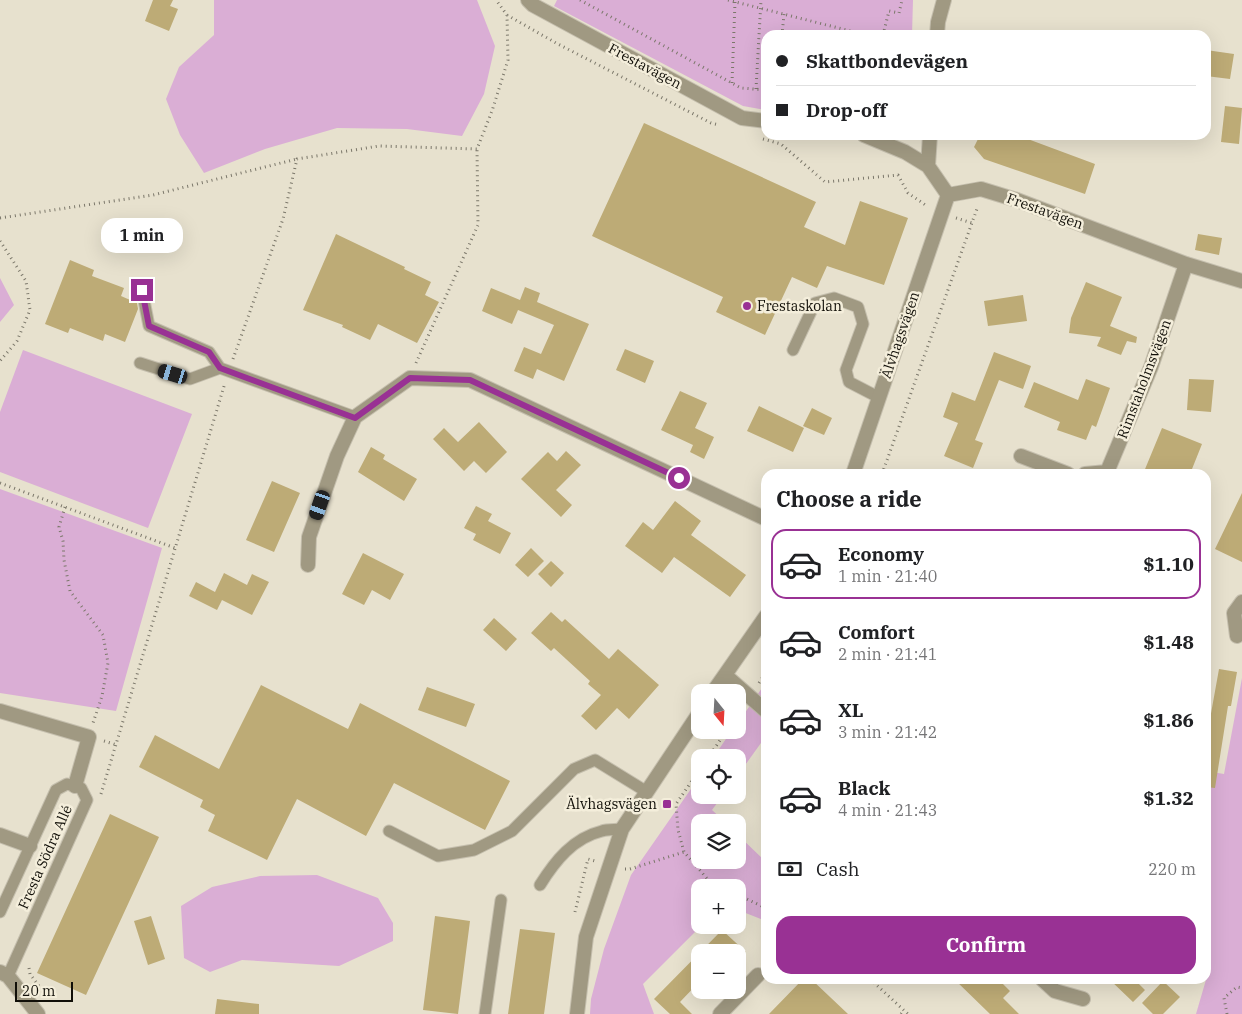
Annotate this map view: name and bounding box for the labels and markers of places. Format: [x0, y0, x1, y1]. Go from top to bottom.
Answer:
place label: Frestaskolan [757, 297, 842, 315]
marker: Frestaskolan [741, 300, 753, 312]
place label: Älvhagsvägen [566, 795, 657, 813]
marker: Älvhagsvägen [661, 798, 673, 810]

